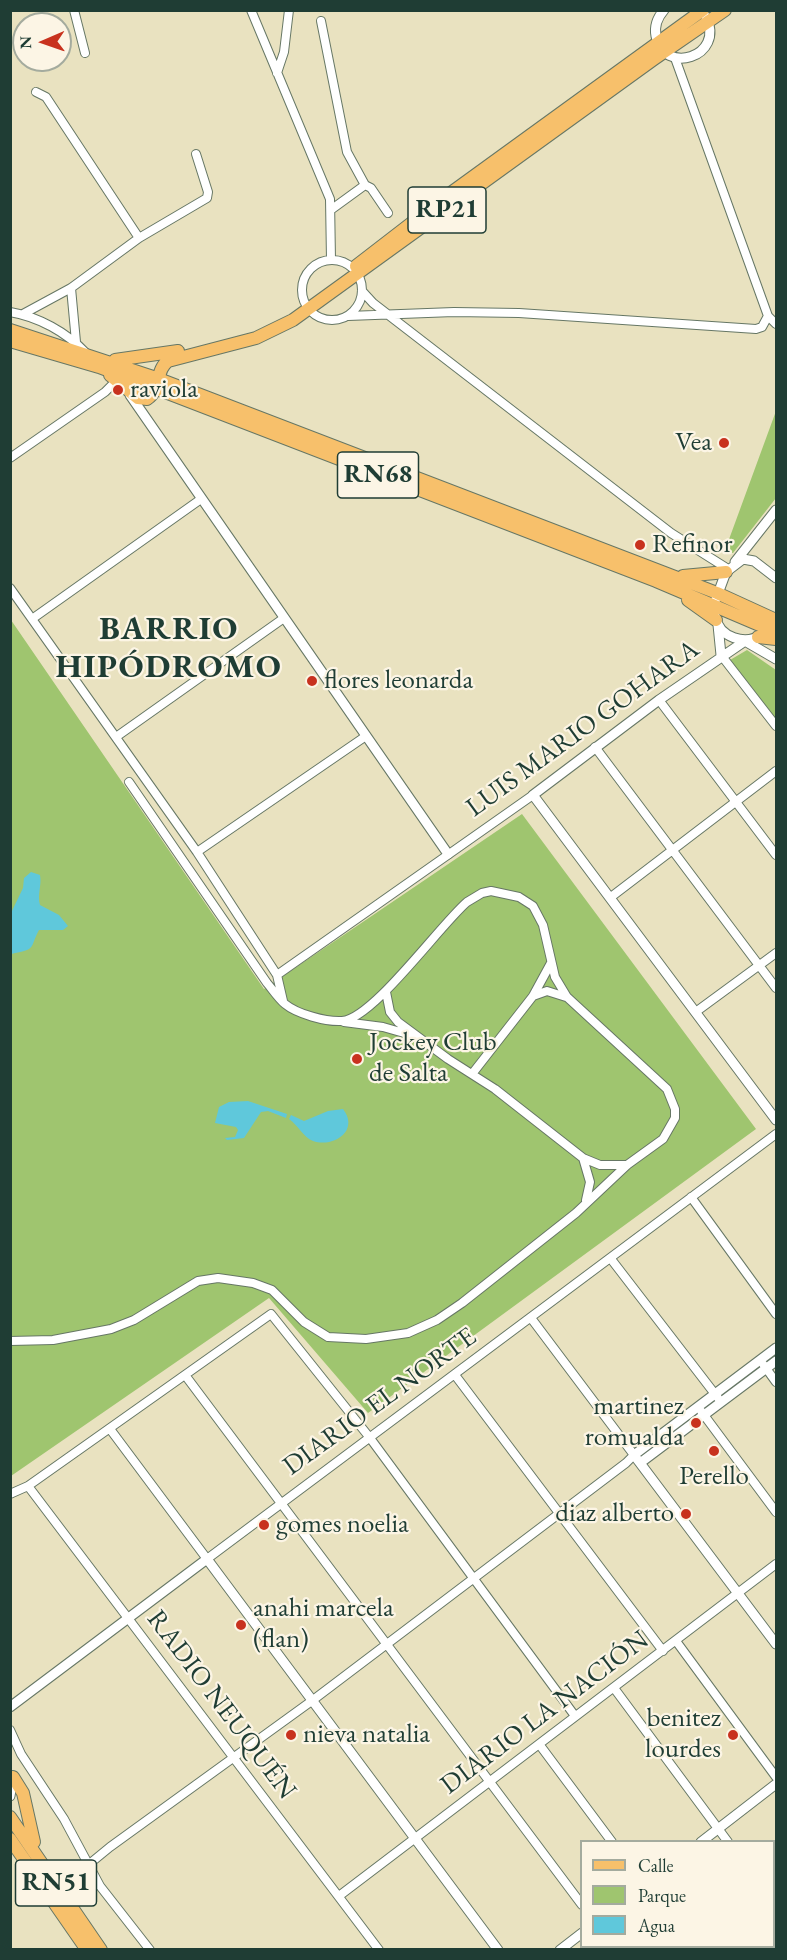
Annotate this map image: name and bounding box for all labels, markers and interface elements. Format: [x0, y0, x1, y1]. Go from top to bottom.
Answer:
north arrow [12, 12, 72, 72]
text: N [15, 36, 36, 49]
road number: RP21 [408, 187, 486, 233]
place label: raviola [130, 374, 198, 406]
marker: raviola [111, 383, 125, 397]
place label: Vea [675, 427, 712, 459]
marker: Vea [717, 436, 731, 450]
road number: RN68 [338, 452, 418, 498]
place label: Refinor [652, 529, 732, 561]
marker: Refinor [633, 538, 647, 552]
district label: BARRIO HIPÓDROMO [56, 610, 282, 688]
street label: LUIS MARIO GOHARA [460, 634, 706, 824]
place label: flores leonarda [324, 665, 473, 697]
marker: flores leonarda [305, 674, 319, 688]
place label: Jockey Club de Salta [369, 1027, 497, 1090]
marker: Jockey Club de Salta [350, 1052, 364, 1066]
street label: DIARIO EL NORTE [277, 1321, 483, 1483]
place label: martinez romualda [585, 1391, 684, 1454]
marker: martinez romualda [689, 1416, 703, 1430]
marker: Perello [707, 1444, 721, 1458]
place label: Perello [679, 1461, 749, 1493]
place label: diaz alberto [555, 1498, 674, 1530]
marker: diaz alberto [679, 1507, 693, 1521]
place label: gomes noelia [276, 1509, 409, 1541]
marker: gomes noelia [257, 1518, 271, 1532]
place label: anahi marcela (flan) [253, 1593, 394, 1656]
street label: RADIO NEUQUÉN [139, 1604, 303, 1806]
marker: anahi marcela (flan) [234, 1618, 248, 1632]
street label: DIARIO LA NACIÓN [435, 1624, 655, 1802]
place label: benitez lourdes [645, 1703, 721, 1766]
place label: nieva natalia [303, 1719, 430, 1751]
marker: nieva natalia [284, 1728, 298, 1742]
marker: benitez lourdes [726, 1728, 740, 1742]
legend [580, 1840, 775, 1948]
text: Calle [638, 1854, 674, 1877]
road number: RN51 [16, 1860, 97, 1906]
text: Parque [638, 1884, 686, 1907]
text: Agua [638, 1914, 675, 1937]

